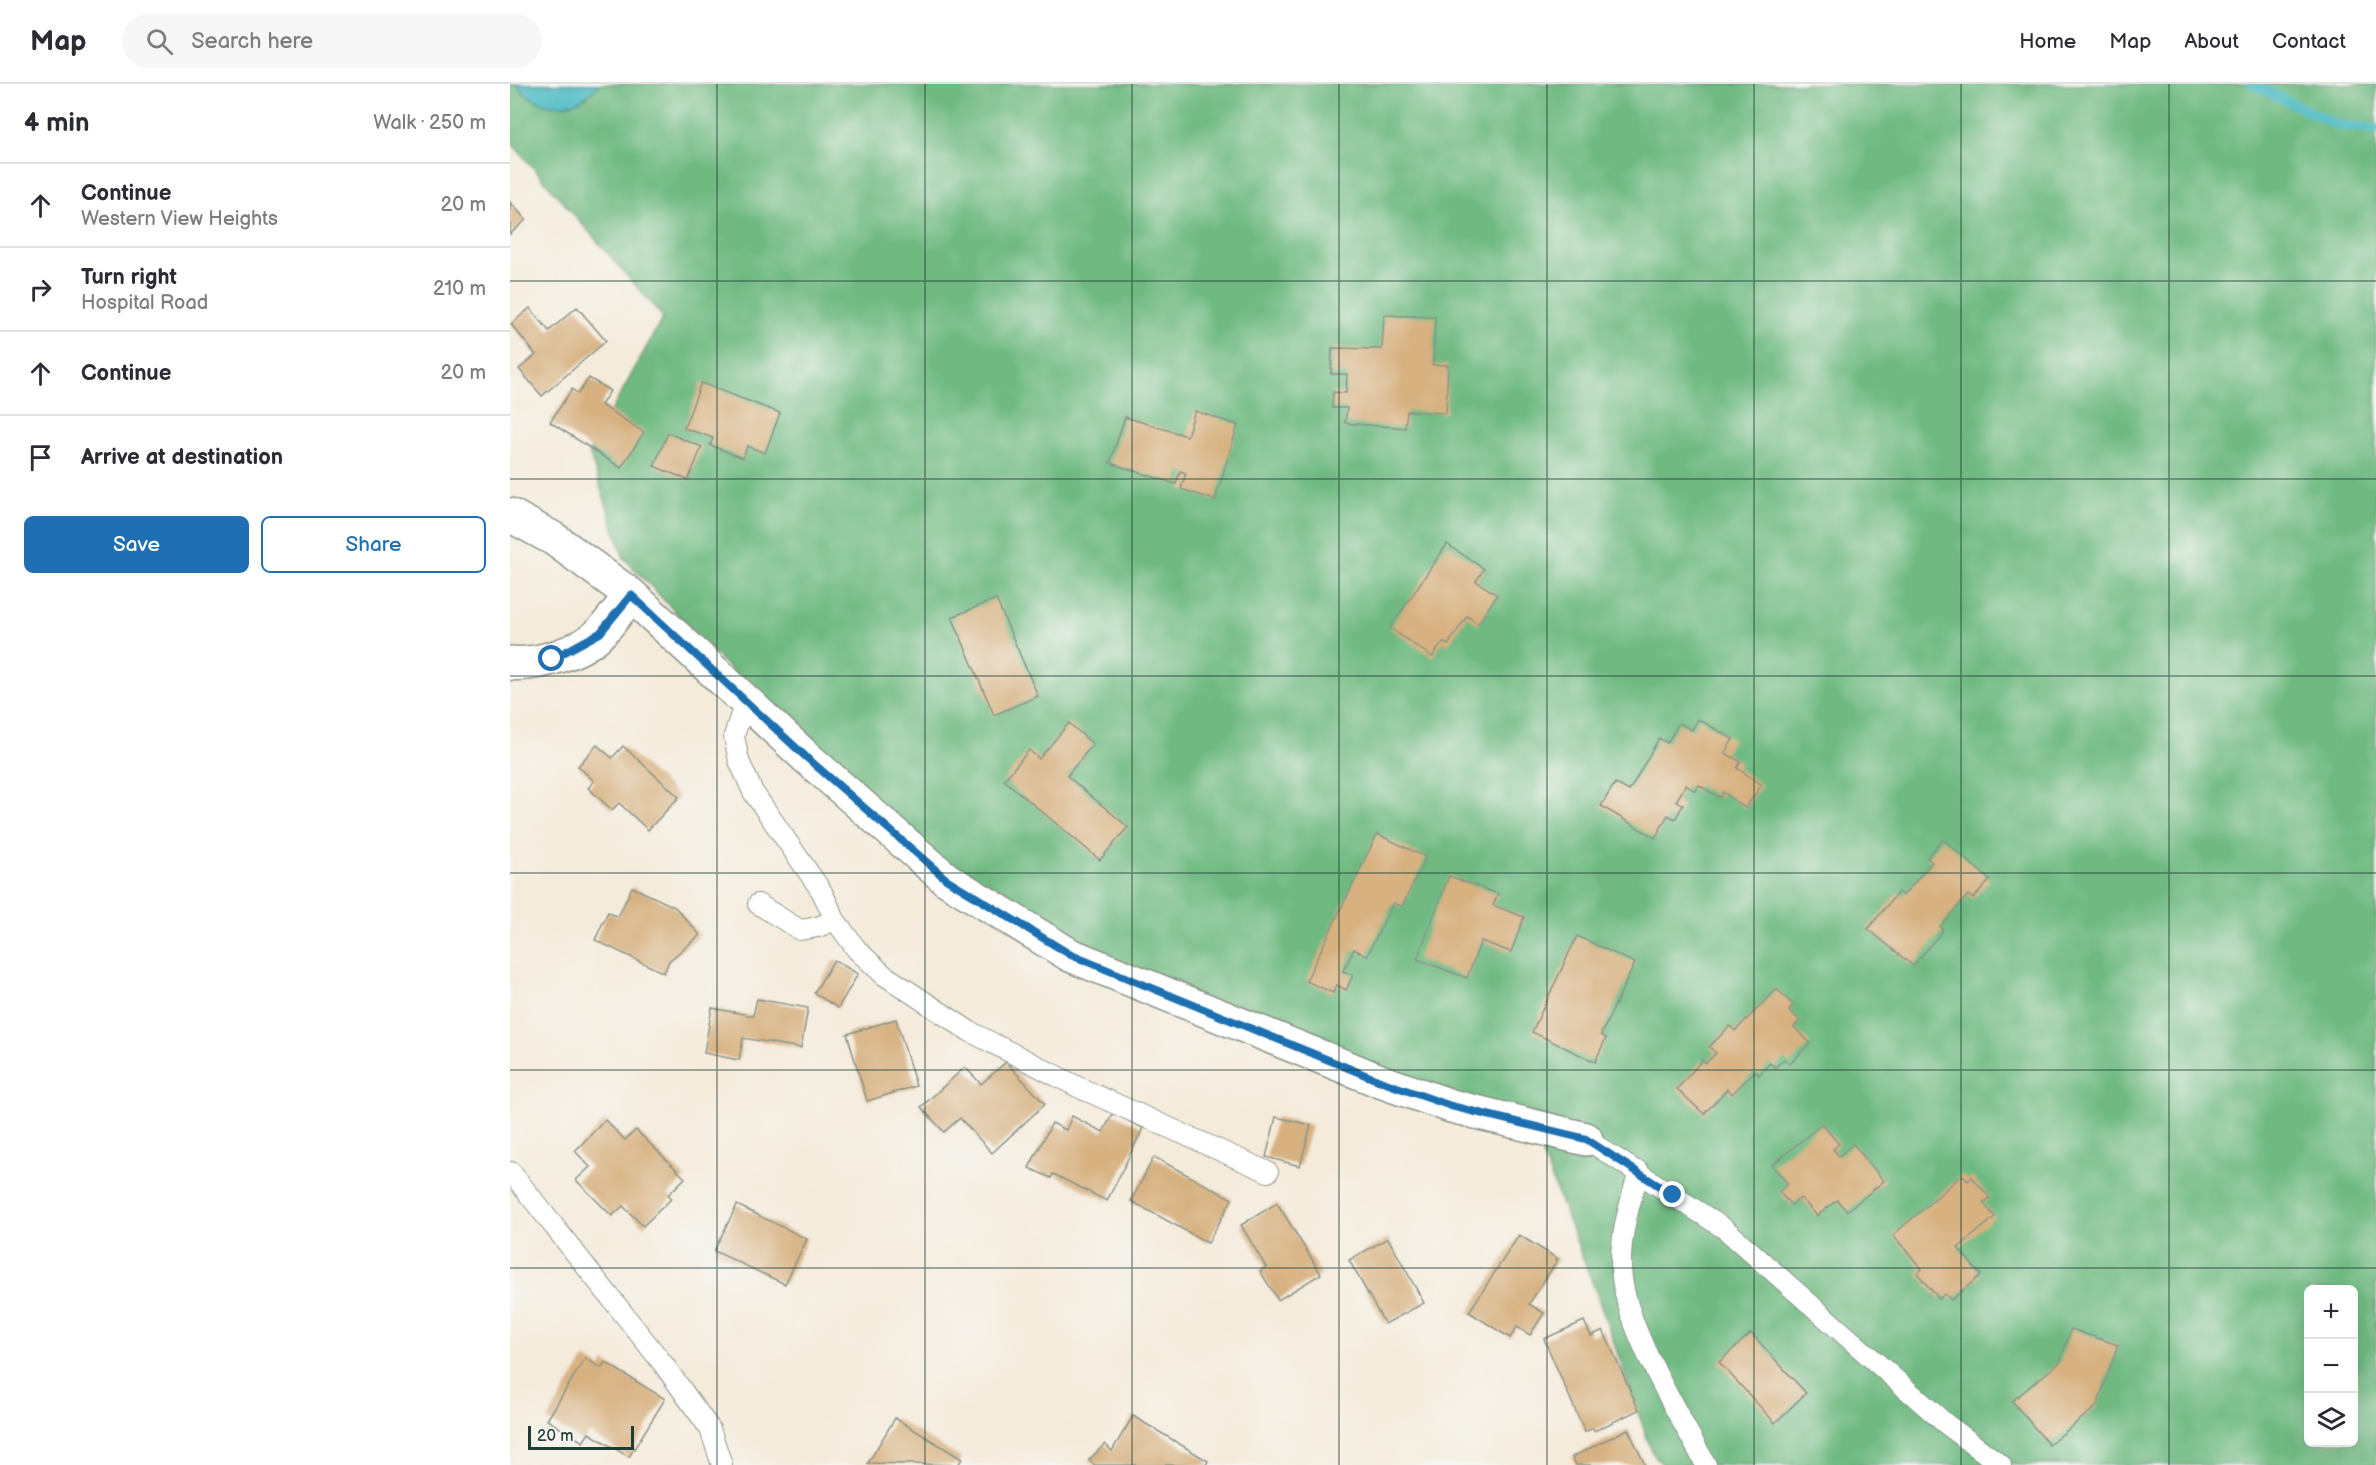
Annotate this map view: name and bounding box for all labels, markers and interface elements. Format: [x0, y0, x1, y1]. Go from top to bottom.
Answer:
search box [122, 14, 542, 68]
text: Map [30, 25, 86, 58]
icon: search [143, 25, 176, 58]
text: Search here [191, 28, 313, 55]
text: Home [2019, 29, 2076, 54]
text: Map [2109, 29, 2151, 54]
text: About [2184, 29, 2239, 54]
text: Contact [2272, 29, 2346, 54]
text: 4 min [24, 108, 89, 139]
text: Walk · 250 m [373, 111, 486, 135]
text: Continue [81, 180, 171, 207]
icon: ahead [24, 189, 57, 222]
text: 20 m [441, 193, 486, 217]
text: Western View Heights [81, 207, 278, 231]
text: Turn right [81, 264, 177, 291]
icon: right [24, 273, 57, 306]
text: 210 m [433, 277, 486, 301]
text: Hospital Road [81, 291, 208, 315]
icon: ahead [24, 357, 57, 390]
text: Continue [81, 360, 171, 387]
text: 20 m [441, 361, 486, 385]
icon: arrive [24, 441, 57, 474]
text: Arrive at destination [81, 444, 283, 471]
button: Save [24, 516, 249, 573]
button: Share [261, 516, 486, 573]
route start [538, 645, 564, 671]
route end [1659, 1181, 1685, 1207]
map controls [2304, 1285, 2358, 1447]
button: + [2304, 1285, 2358, 1339]
button: − [2304, 1339, 2358, 1393]
button: layers [2304, 1393, 2358, 1447]
scale bar [528, 1423, 634, 1450]
text: 20 m [537, 1427, 573, 1446]

